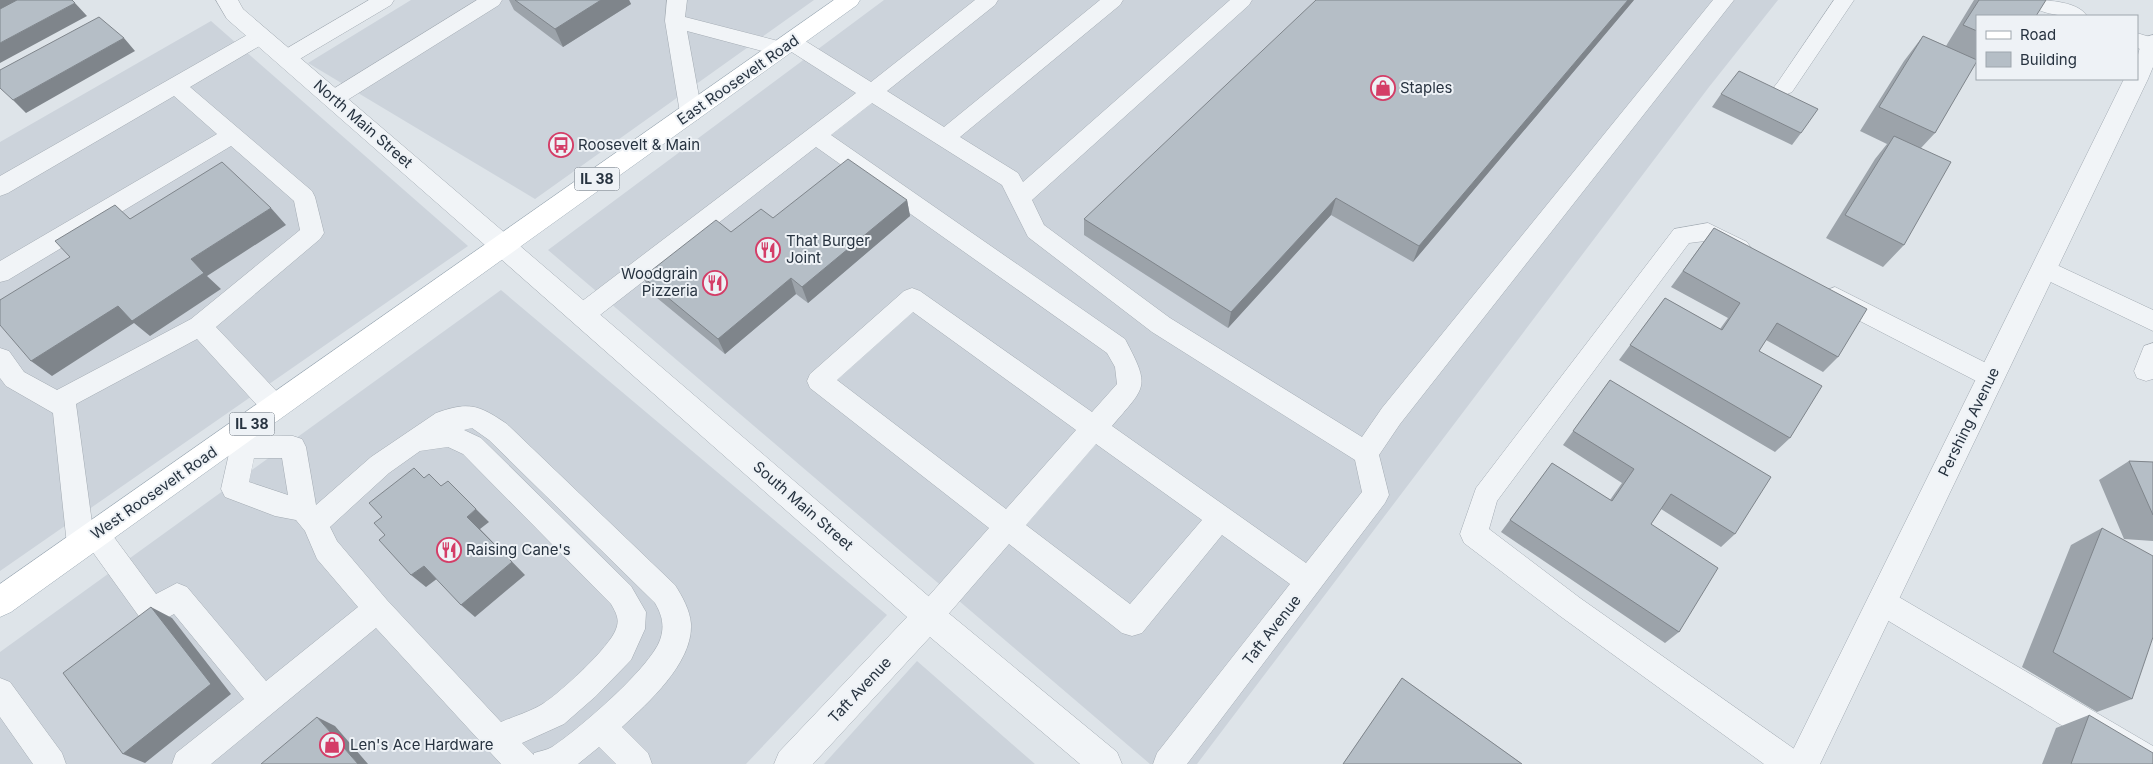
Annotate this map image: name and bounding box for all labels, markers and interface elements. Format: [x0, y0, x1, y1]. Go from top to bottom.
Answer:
legend [1976, 15, 2138, 80]
text: Road [2020, 25, 2056, 44]
street label: East Roosevelt Road [673, 30, 802, 129]
text: Building [2020, 50, 2077, 69]
street label: North Main Street [310, 75, 417, 172]
shop icon: Staples [1370, 75, 1396, 101]
place label: Staples [1400, 78, 1453, 97]
bus stop icon: Roosevelt & Main [548, 132, 574, 158]
place label: Roosevelt & Main [578, 135, 700, 154]
road number: IL 38 [574, 168, 620, 190]
place label: That Burger Joint [786, 231, 870, 267]
restaurant icon: That Burger Joint [755, 237, 781, 263]
place label: Woodgrain Pizzeria [621, 264, 698, 300]
restaurant icon: Woodgrain Pizzeria [702, 270, 728, 296]
street label: Pershing Avenue [1934, 364, 2003, 480]
road number: IL 38 [230, 412, 274, 436]
street label: West Roosevelt Road [87, 442, 220, 543]
street label: South Main Street [749, 457, 857, 554]
restaurant icon: Raising Cane's [436, 537, 462, 563]
place label: Raising Cane's [466, 540, 571, 559]
street label: Taft Avenue [1238, 591, 1305, 669]
street label: Taft Avenue [824, 653, 895, 727]
shop icon: Len's Ace Hardware [319, 732, 345, 758]
place label: Len's Ace Hardware [350, 735, 494, 754]

